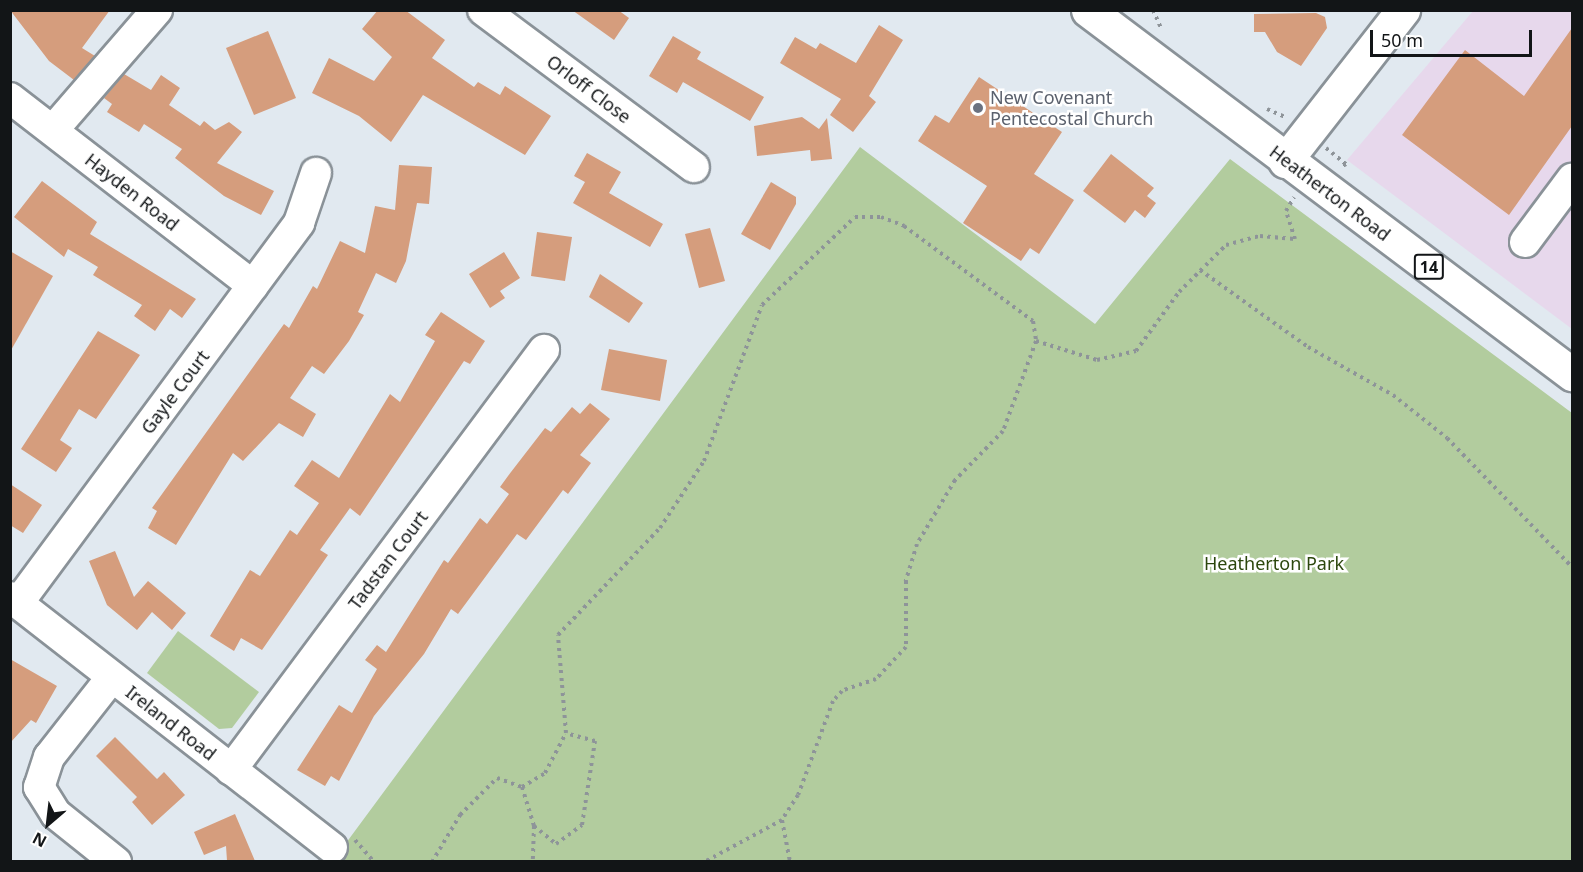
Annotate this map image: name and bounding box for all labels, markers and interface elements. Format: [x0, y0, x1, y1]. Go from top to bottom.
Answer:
scale bar [1373, 18, 1535, 56]
text: 50 m [1381, 28, 1423, 52]
street label: Orloff Close [543, 50, 635, 128]
place label: New Covenant Pentecostal Church [990, 87, 1153, 130]
marker: New Covenant Pentecostal Church [971, 101, 985, 115]
street label: Heatherton Road [1266, 141, 1394, 245]
street label: Hayden Road [81, 149, 183, 235]
road number: 14 [1412, 254, 1446, 280]
street label: Gayle Court [137, 346, 213, 438]
street label: Tadstan Court [344, 506, 432, 614]
park label: Heatherton Park [1204, 552, 1344, 574]
street label: Ireland Road [122, 681, 220, 765]
north arrow [18, 794, 78, 854]
text: N [29, 827, 50, 853]

